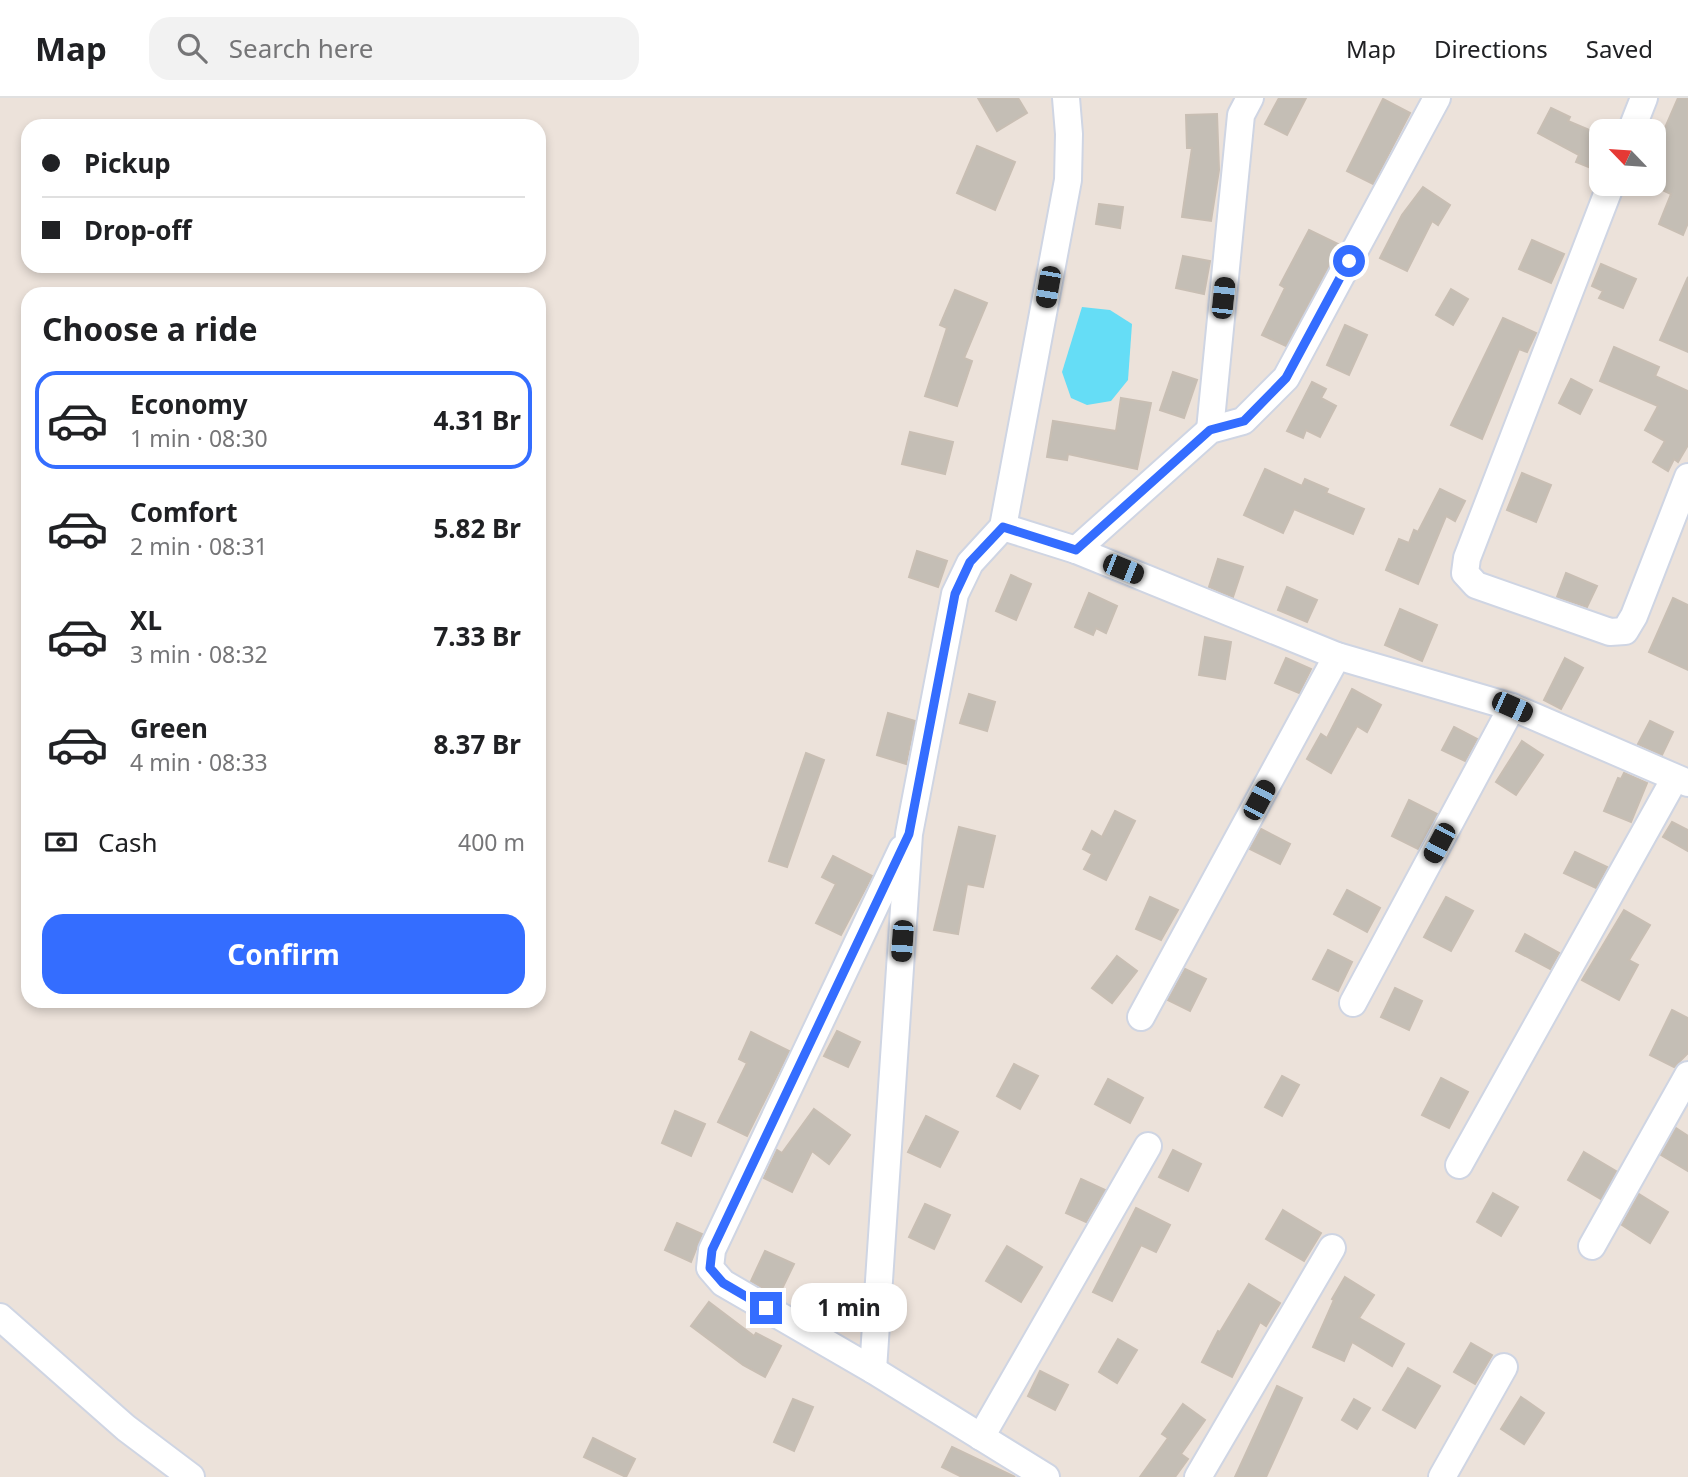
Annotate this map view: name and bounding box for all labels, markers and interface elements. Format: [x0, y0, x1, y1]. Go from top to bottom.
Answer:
search box [149, 17, 639, 80]
text: Map [35, 26, 107, 71]
icon: search [173, 29, 211, 67]
text: Search here [229, 30, 373, 66]
text: Map [1346, 32, 1396, 65]
text: Directions [1434, 32, 1548, 65]
text: Saved [1586, 32, 1653, 65]
north arrow [1589, 119, 1666, 196]
map controls [1589, 119, 1666, 196]
text: Pickup [84, 145, 171, 181]
text: Drop-off [84, 212, 191, 248]
route start [1333, 245, 1365, 277]
car [1035, 264, 1062, 310]
car [1211, 276, 1236, 320]
text: Choose a ride [42, 307, 258, 350]
text: Economy [130, 386, 248, 422]
icon: car [46, 389, 109, 452]
text: 4.31 Br [433, 402, 521, 438]
text: 1 min · 08:30 [130, 422, 268, 454]
text: Comfort [130, 494, 238, 530]
icon: car [46, 497, 109, 560]
text: 5.82 Br [433, 510, 521, 546]
text: 2 min · 08:31 [130, 530, 268, 562]
car [1100, 551, 1147, 587]
text: XL [130, 602, 162, 638]
icon: car [46, 605, 109, 668]
text: 7.33 Br [433, 618, 521, 654]
text: 3 min · 08:32 [130, 638, 268, 670]
car [1489, 689, 1536, 725]
text: Green [130, 710, 208, 746]
icon: car [46, 713, 109, 776]
text: 8.37 Br [433, 726, 521, 762]
text: 4 min · 08:33 [130, 746, 268, 778]
car [1240, 777, 1279, 823]
car [1420, 820, 1459, 866]
icon: cash [42, 823, 80, 861]
text: Cash [98, 824, 158, 860]
text: 400 m [458, 826, 525, 858]
button: Confirm [42, 914, 525, 994]
car [891, 919, 914, 963]
callout: 1 min [790, 1284, 906, 1332]
text: 1 min [817, 1291, 881, 1323]
route end [750, 1292, 782, 1324]

